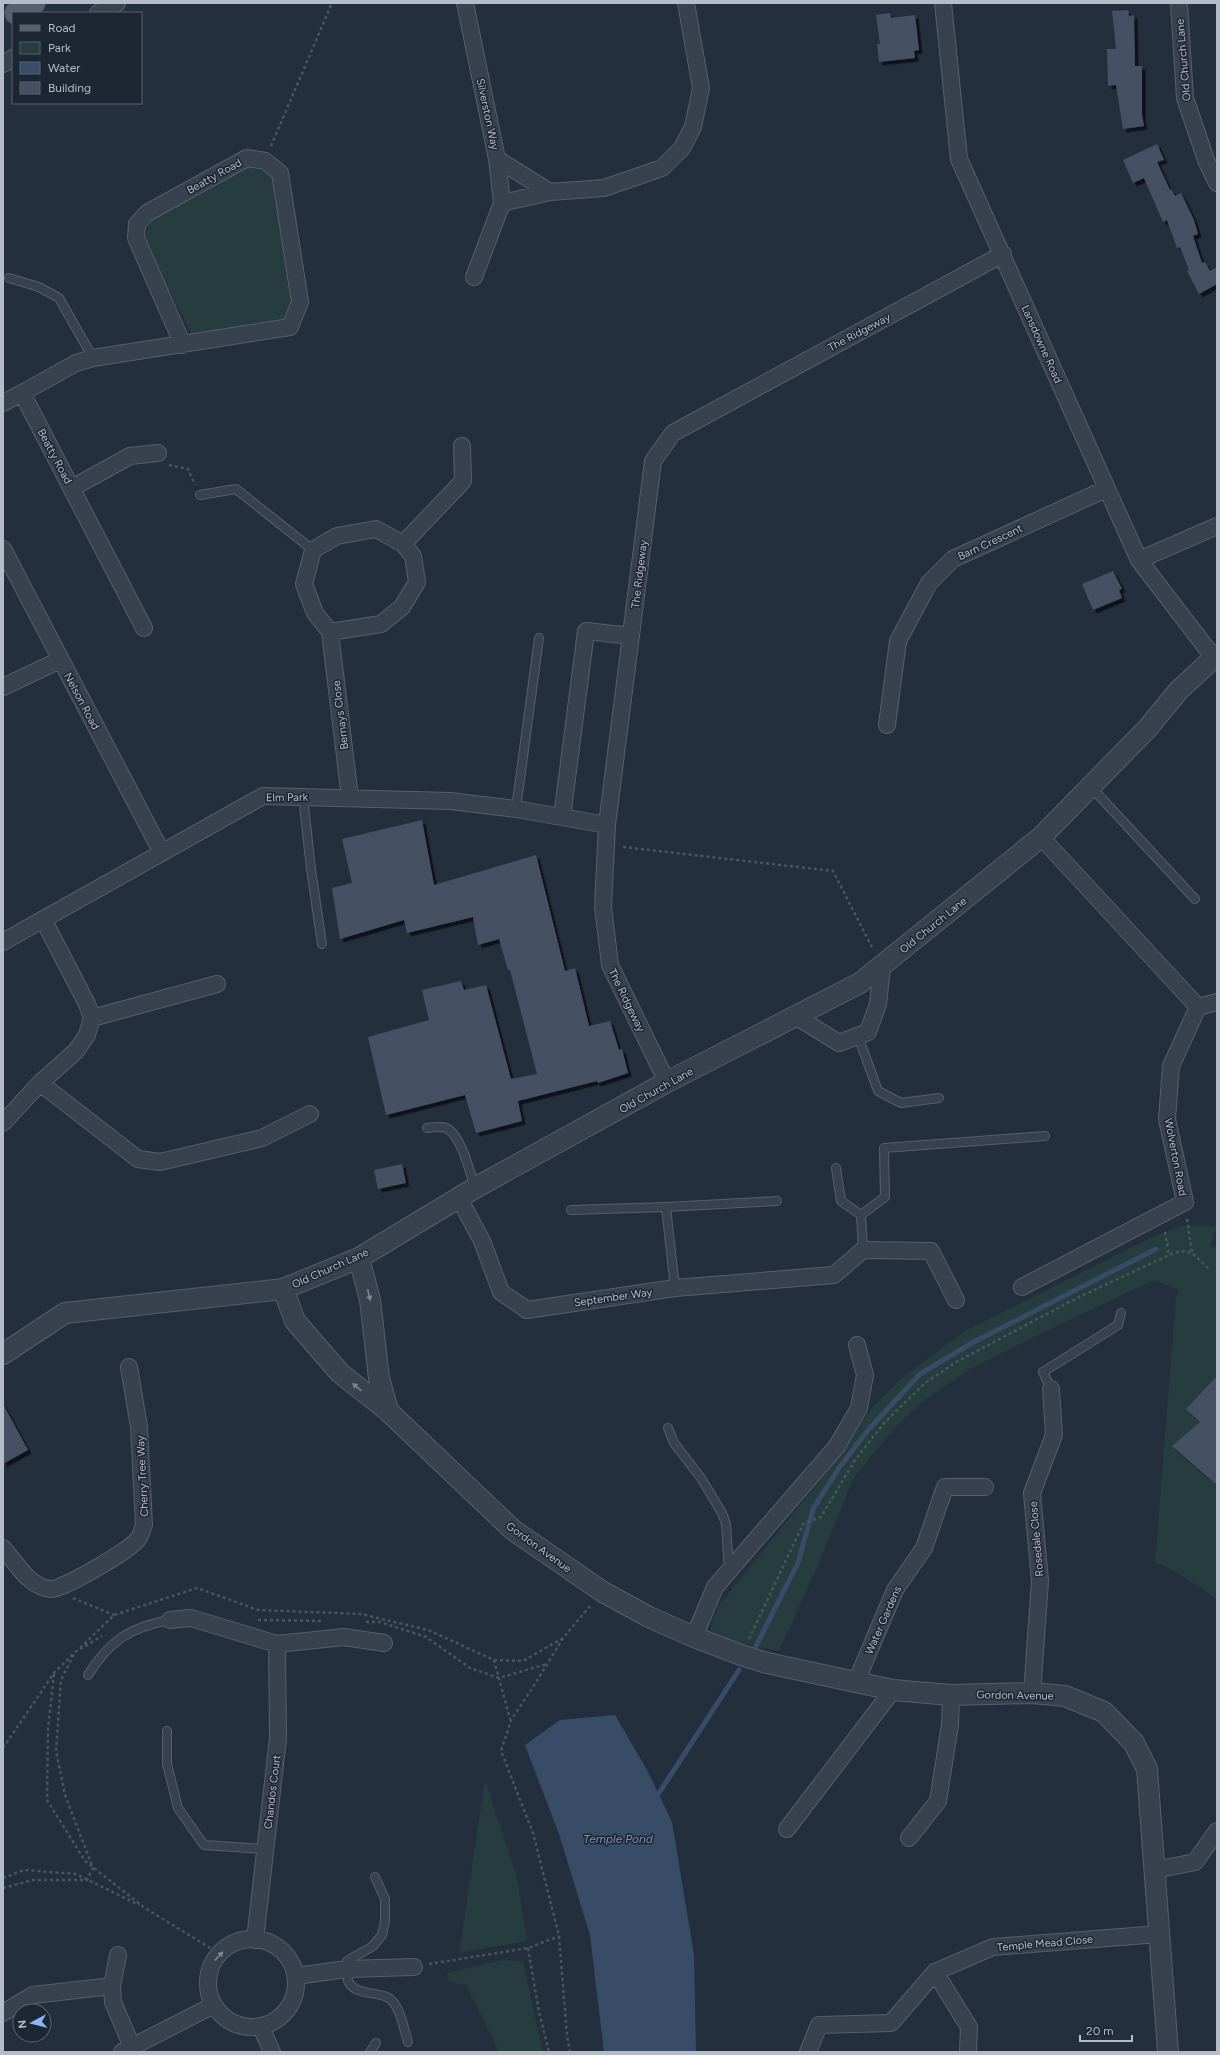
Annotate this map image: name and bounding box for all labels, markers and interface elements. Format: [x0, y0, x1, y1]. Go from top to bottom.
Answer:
legend [12, 12, 142, 104]
street label: Old Church Lane [1173, 18, 1194, 102]
text: Road [48, 21, 76, 35]
text: Park [48, 41, 71, 55]
text: Water [48, 61, 80, 75]
street label: Silverston Way [474, 77, 501, 151]
text: Building [48, 81, 91, 95]
street label: Beatty Road [185, 156, 244, 197]
street label: Lansdowne Road [1019, 303, 1065, 385]
street label: The Ridgeway [826, 310, 893, 354]
street label: Beatty Road [35, 426, 74, 486]
street label: Barn Crescent [956, 522, 1025, 563]
street label: The Ridgeway [629, 539, 650, 609]
street label: Nelson Road [61, 671, 102, 732]
street label: Bernays Close [330, 680, 351, 750]
street label: Elm Park [266, 791, 309, 804]
street label: Old Church Lane [897, 894, 969, 956]
street label: The Ridgeway [606, 966, 648, 1034]
street label: Old Church Lane [617, 1065, 695, 1116]
street label: Wolverton Road [1162, 1117, 1189, 1197]
street label: Old Church Lane [290, 1246, 370, 1291]
street label: September Way [573, 1286, 653, 1309]
one-way arrow [367, 1289, 373, 1302]
one-way arrow [352, 1383, 363, 1391]
street label: Cherry Tree Way [134, 1435, 151, 1517]
street label: Rosedale Close [1027, 1501, 1046, 1577]
street label: Gordon Avenue [504, 1519, 574, 1575]
street label: Water Gardens [863, 1584, 904, 1657]
street label: Gordon Avenue [976, 1688, 1054, 1703]
street label: Chandos Court [261, 1754, 284, 1830]
water label: Temple Pond [583, 1832, 654, 1846]
street label: Temple Mead Close [996, 1933, 1094, 1954]
one-way arrow [214, 1951, 224, 1961]
north arrow [12, 2003, 52, 2043]
scale bar [1080, 2017, 1132, 2043]
text: N [16, 2019, 30, 2029]
text: 20 m [1086, 2024, 1114, 2038]

